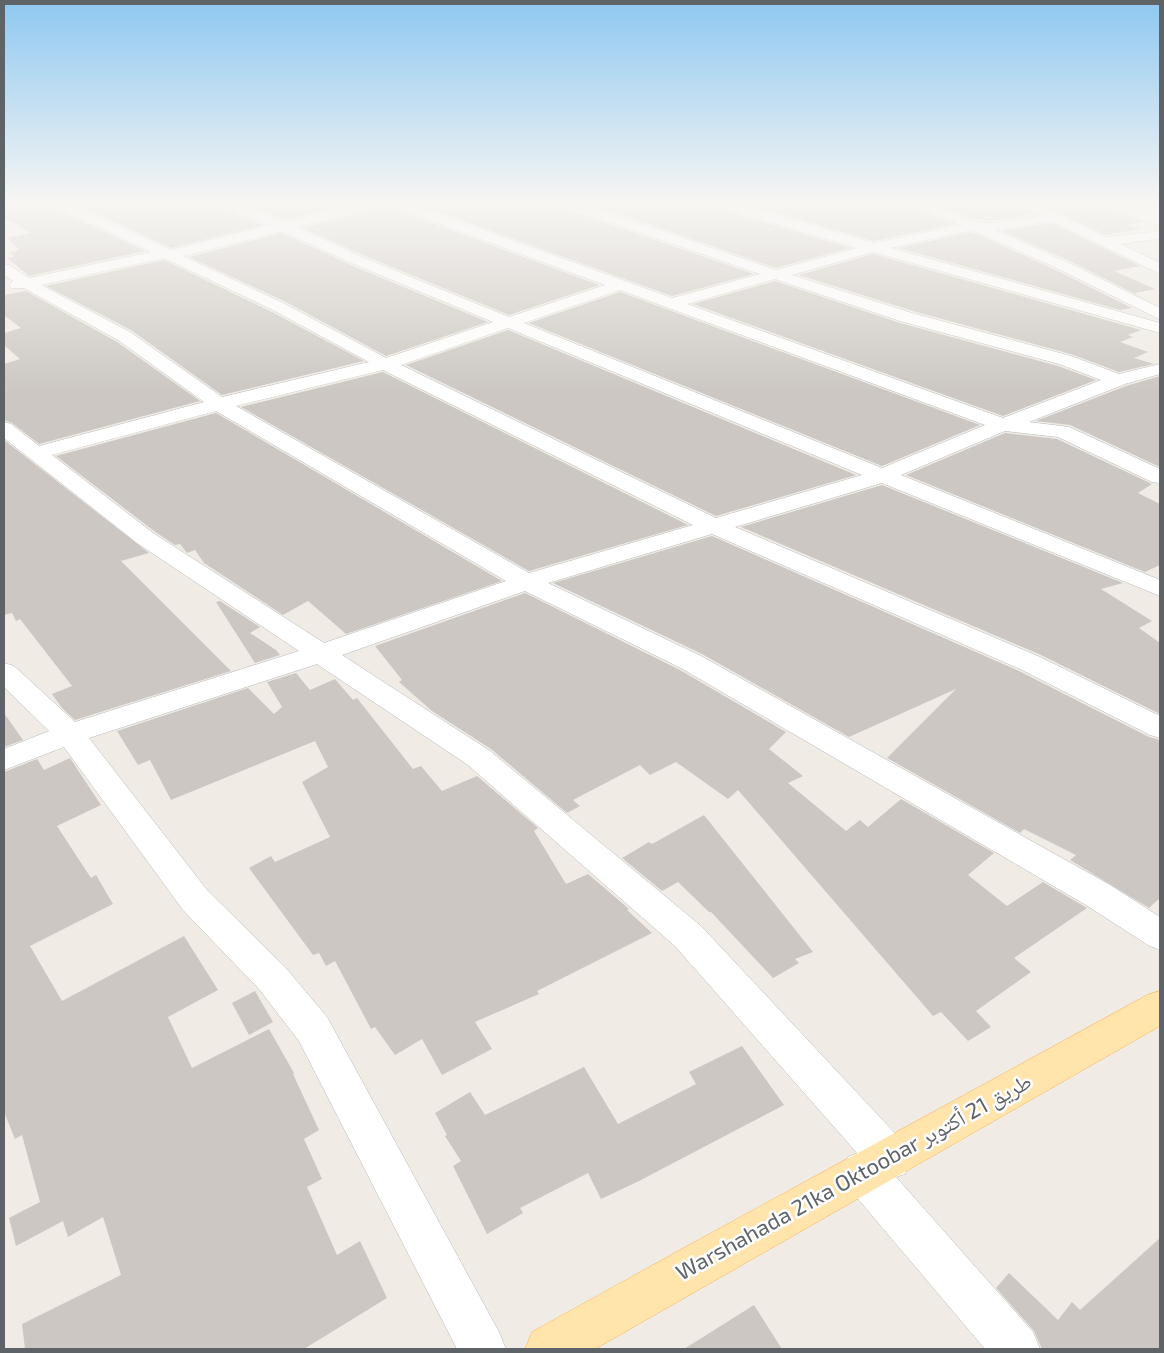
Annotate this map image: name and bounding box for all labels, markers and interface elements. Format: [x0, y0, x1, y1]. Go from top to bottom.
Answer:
street label: Warshahada 21ka Oktoobar طريق 21 أكتوبر [672, 1068, 1036, 1286]

